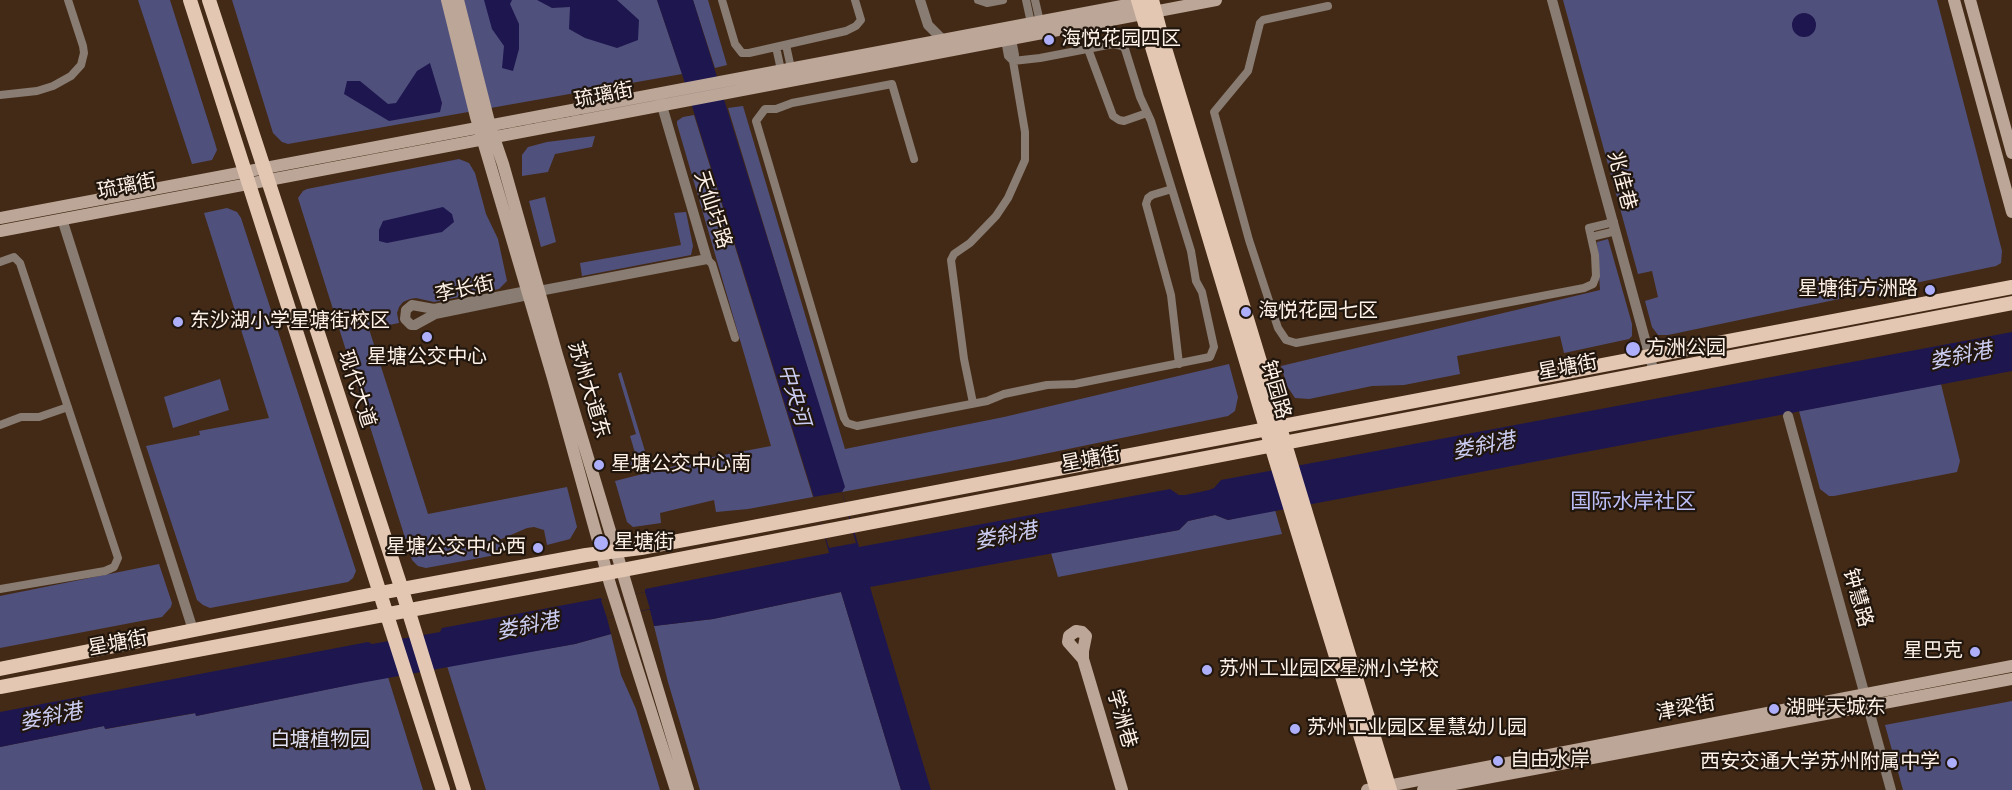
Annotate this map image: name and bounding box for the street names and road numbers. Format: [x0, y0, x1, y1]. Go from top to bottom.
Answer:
street label: 琉璃街 [572, 78, 636, 114]
street label: 兆佳巷 [1602, 149, 1640, 213]
street label: 天仙圩路 [688, 168, 736, 252]
street label: 琉璃街 [95, 169, 159, 205]
street label: 李长街 [433, 272, 497, 308]
street label: 苏州大道东 [562, 339, 614, 441]
street label: 现代大道 [332, 347, 380, 431]
street label: 星塘街 [1536, 350, 1600, 386]
street label: 钟园路 [1255, 358, 1295, 422]
street label: 星塘街 [1059, 442, 1123, 478]
street label: 钟慧路 [1837, 566, 1877, 630]
street label: 星塘街 [86, 626, 150, 662]
street label: 学洲巷 [1101, 687, 1141, 751]
street label: 津梁街 [1654, 691, 1718, 727]

